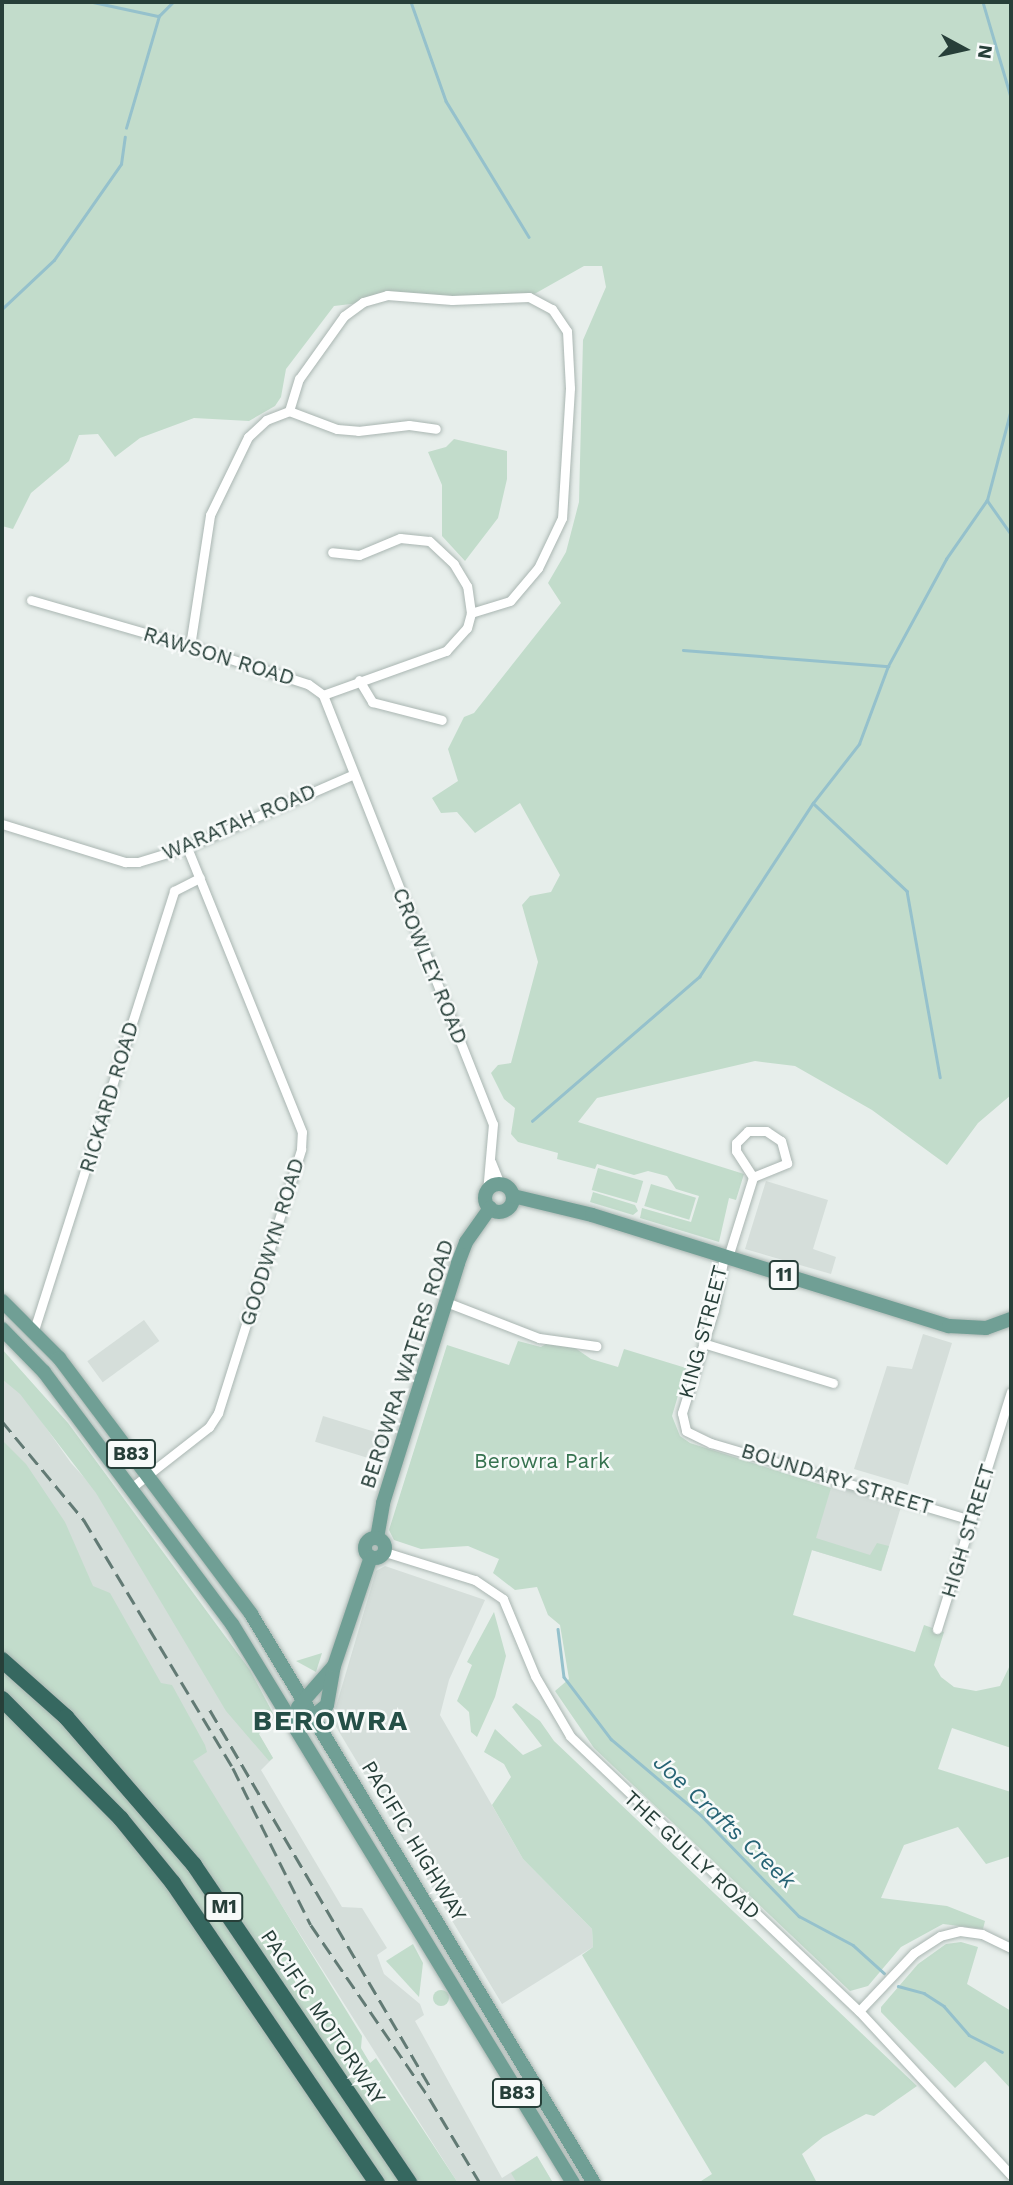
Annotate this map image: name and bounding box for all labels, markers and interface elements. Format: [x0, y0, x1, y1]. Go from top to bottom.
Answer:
north arrow [929, 14, 999, 84]
text: N [973, 43, 998, 61]
street label: RAWSON ROAD [140, 621, 298, 691]
street label: WARATAH ROAD [158, 778, 320, 866]
street label: CROWLEY ROAD [387, 884, 473, 1048]
street label: RICKARD ROAD [74, 1018, 144, 1176]
street label: GOODWYN ROAD [235, 1155, 309, 1329]
street label: BEROWRA WATERS ROAD [355, 1236, 459, 1492]
road number: 11 [768, 1260, 800, 1290]
street label: KING STREET [673, 1263, 733, 1401]
road number: B83 [105, 1438, 157, 1470]
street label: BOUNDARY STREET [738, 1438, 936, 1520]
park label: Berowra Park [474, 1448, 610, 1474]
street label: HIGH STREET [936, 1461, 1000, 1601]
district label: BEROWRA [254, 1704, 408, 1738]
water label: Joe Crafts Creek [647, 1749, 801, 1895]
street label: PACIFIC HIGHWAY [356, 1756, 472, 1926]
street label: THE GULLY ROAD [618, 1785, 766, 1925]
road number: M1 [203, 1892, 245, 1923]
street label: PACIFIC MOTORWAY [255, 1925, 391, 2109]
road number: B83 [491, 2078, 543, 2108]

